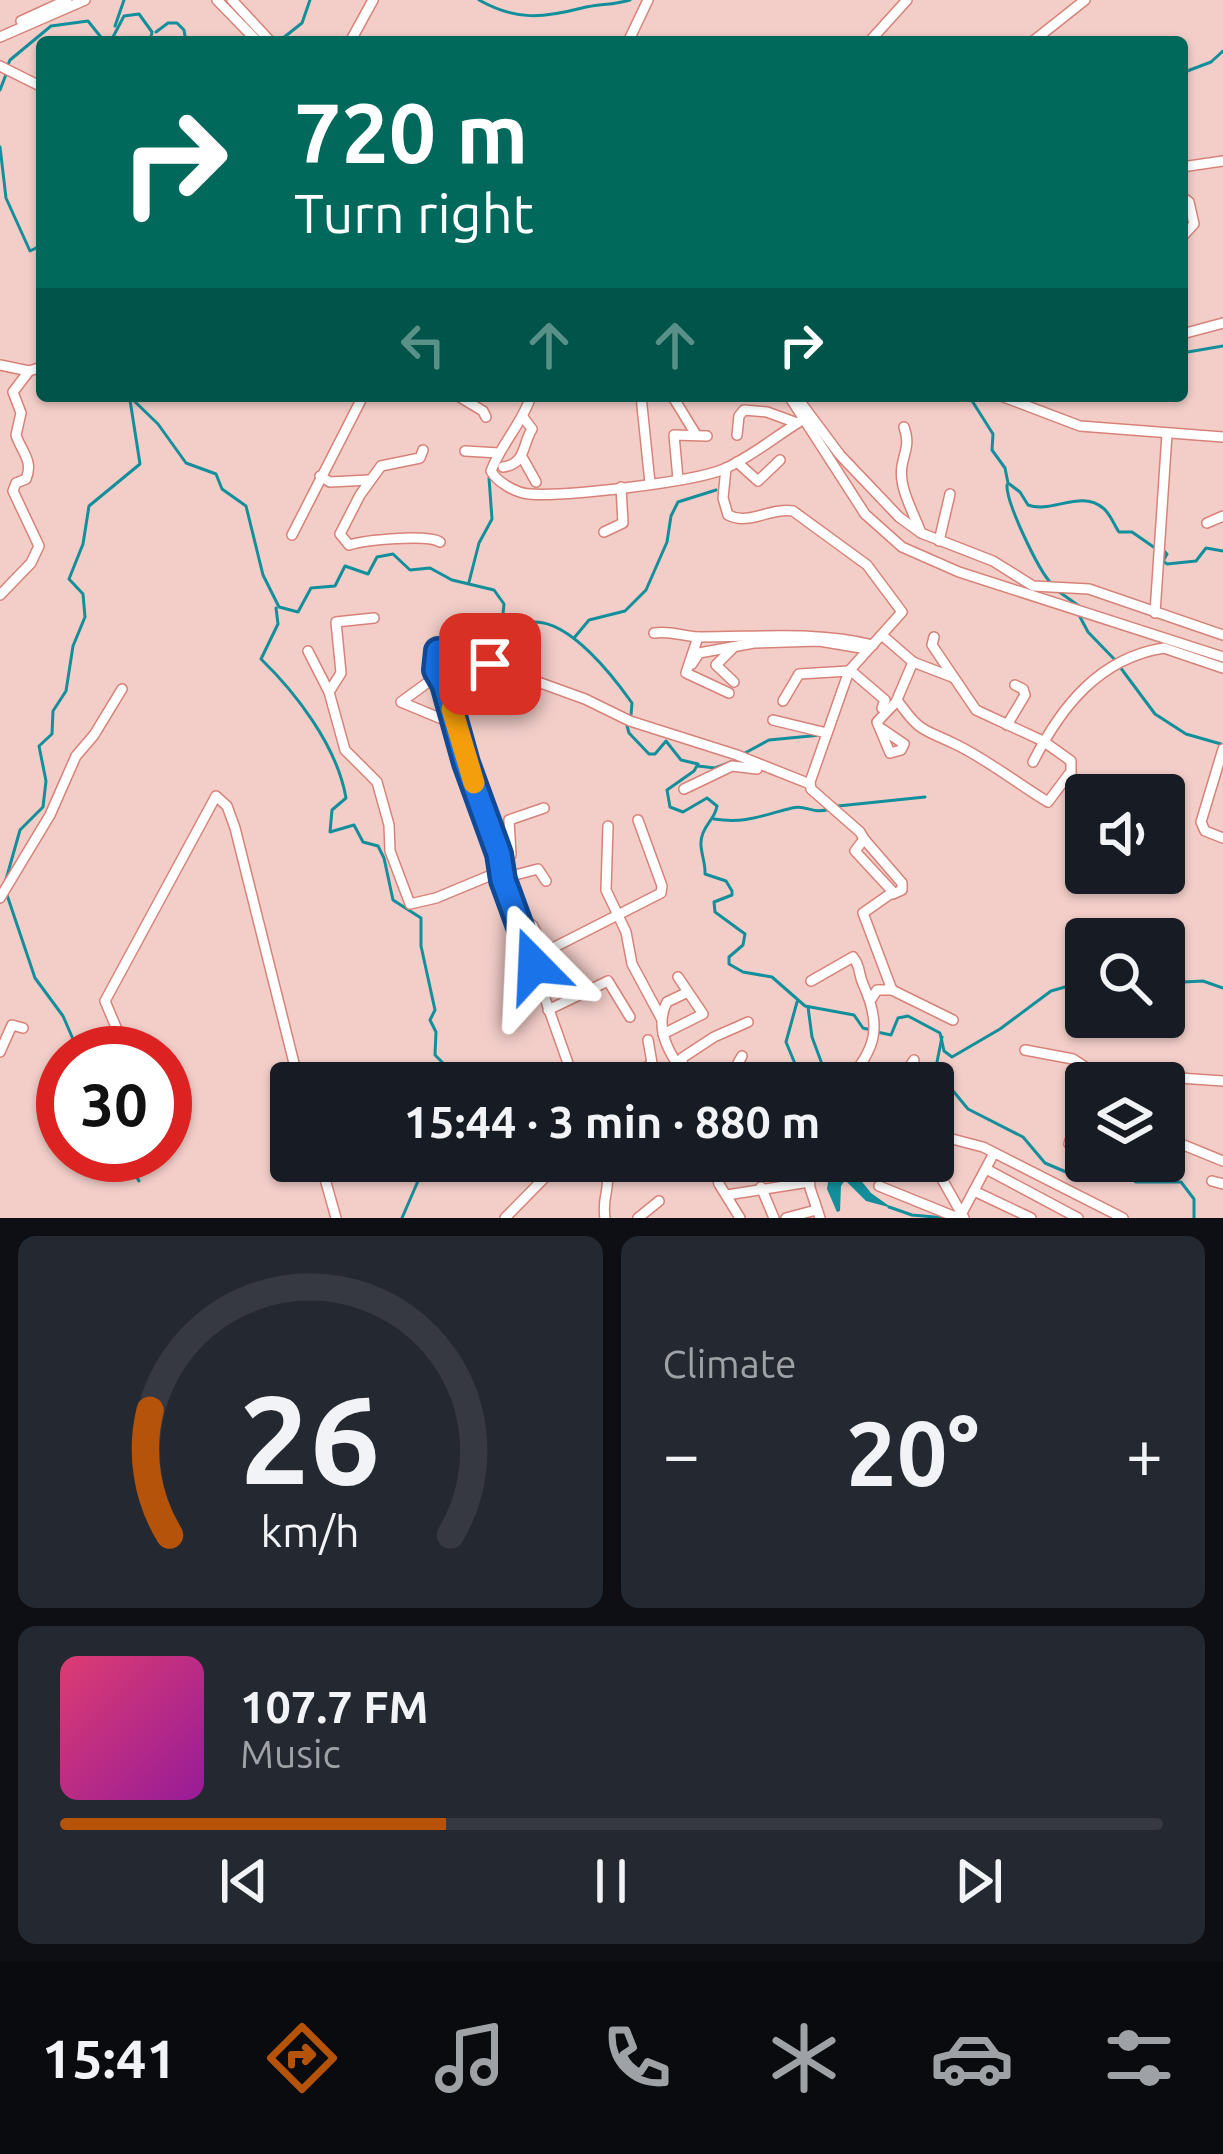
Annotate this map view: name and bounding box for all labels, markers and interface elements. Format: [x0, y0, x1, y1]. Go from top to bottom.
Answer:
icon: right [96, 84, 252, 240]
text: 720 m [294, 85, 528, 179]
text: Turn right [294, 183, 534, 243]
icon: left [390, 312, 456, 378]
icon: ahead [516, 312, 582, 378]
icon: ahead [642, 312, 708, 378]
icon: right [768, 312, 834, 378]
pin [439, 613, 541, 715]
icon: arrive [457, 631, 523, 697]
map controls [1065, 774, 1185, 1182]
button: sound [1065, 774, 1185, 894]
position arrow [471, 902, 597, 1028]
button: search [1065, 918, 1185, 1038]
speed limit sign: 30 [36, 1026, 192, 1182]
button: layers [1065, 1062, 1185, 1182]
text: 15:44 · 3 min · 880 m [404, 1096, 820, 1147]
text: Climate [663, 1342, 797, 1385]
text: 26 [240, 1368, 381, 1508]
text: 20° [846, 1402, 979, 1503]
text: − [663, 1416, 700, 1490]
text: + [1126, 1416, 1163, 1490]
text: km/h [261, 1507, 360, 1555]
text: 107.7 FM [240, 1681, 429, 1732]
text: Music [240, 1732, 341, 1775]
icon: previous [211, 1848, 277, 1914]
icon: pause [578, 1848, 644, 1914]
icon: next [946, 1848, 1012, 1914]
icon: directions [260, 2016, 344, 2100]
icon: music [428, 2016, 512, 2100]
icon: phone [595, 2016, 679, 2100]
icon: climate [762, 2016, 846, 2100]
icon: car [930, 2016, 1014, 2100]
icon: filters [1097, 2016, 1181, 2100]
text: 15:41 [42, 2028, 177, 2088]

